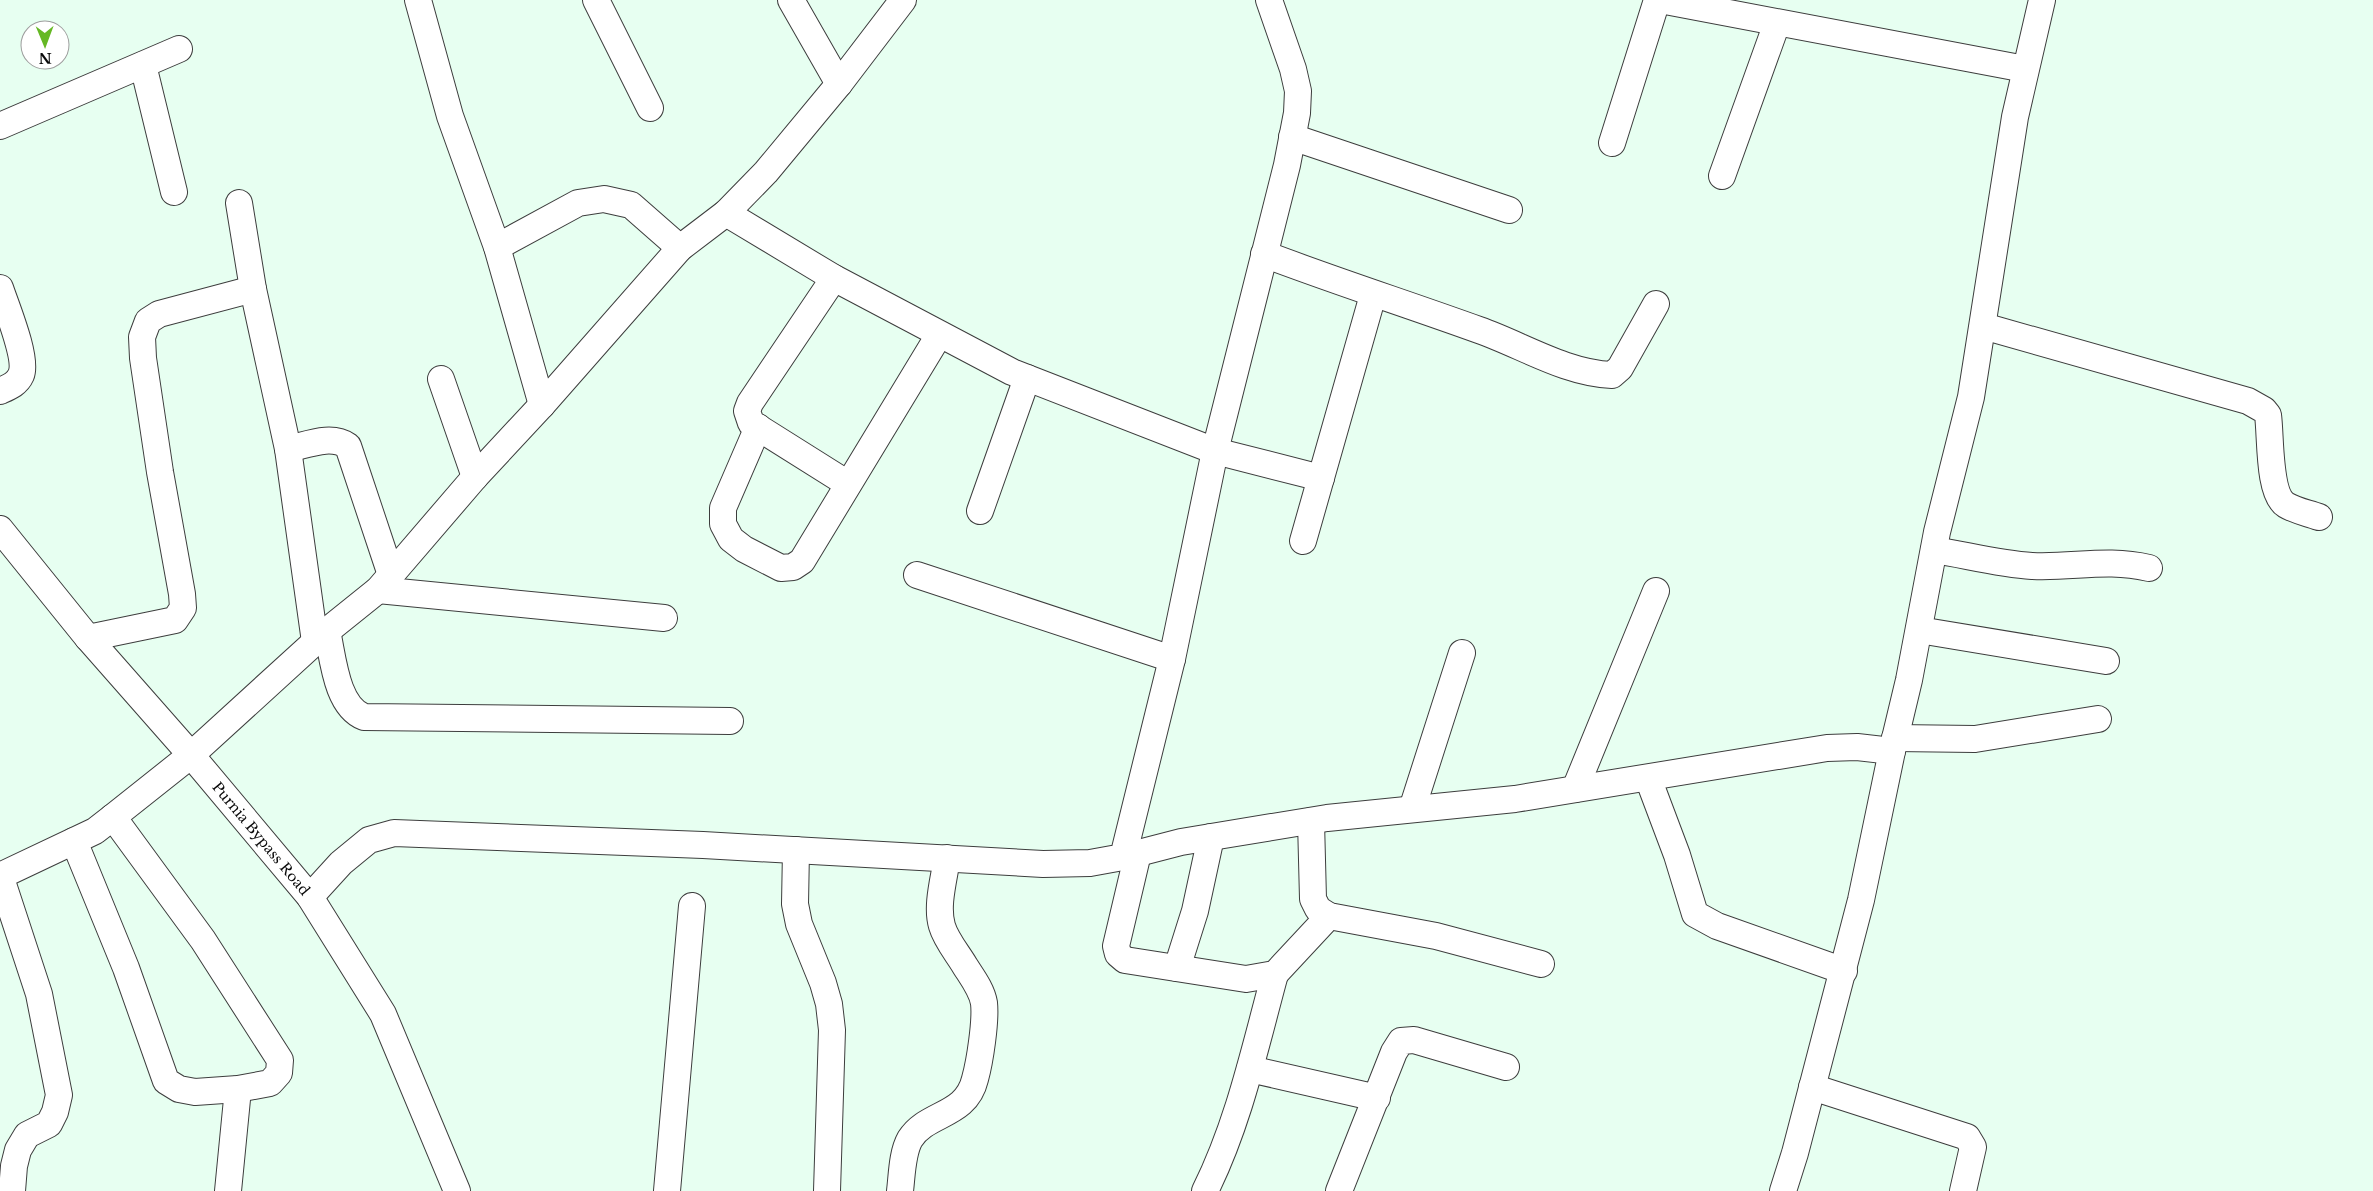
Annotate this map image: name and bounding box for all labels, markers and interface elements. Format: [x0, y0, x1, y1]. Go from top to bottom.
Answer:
north arrow [20, 20, 70, 70]
text: N [38, 49, 52, 67]
street label: Purnia Bypass Road [208, 778, 314, 899]

